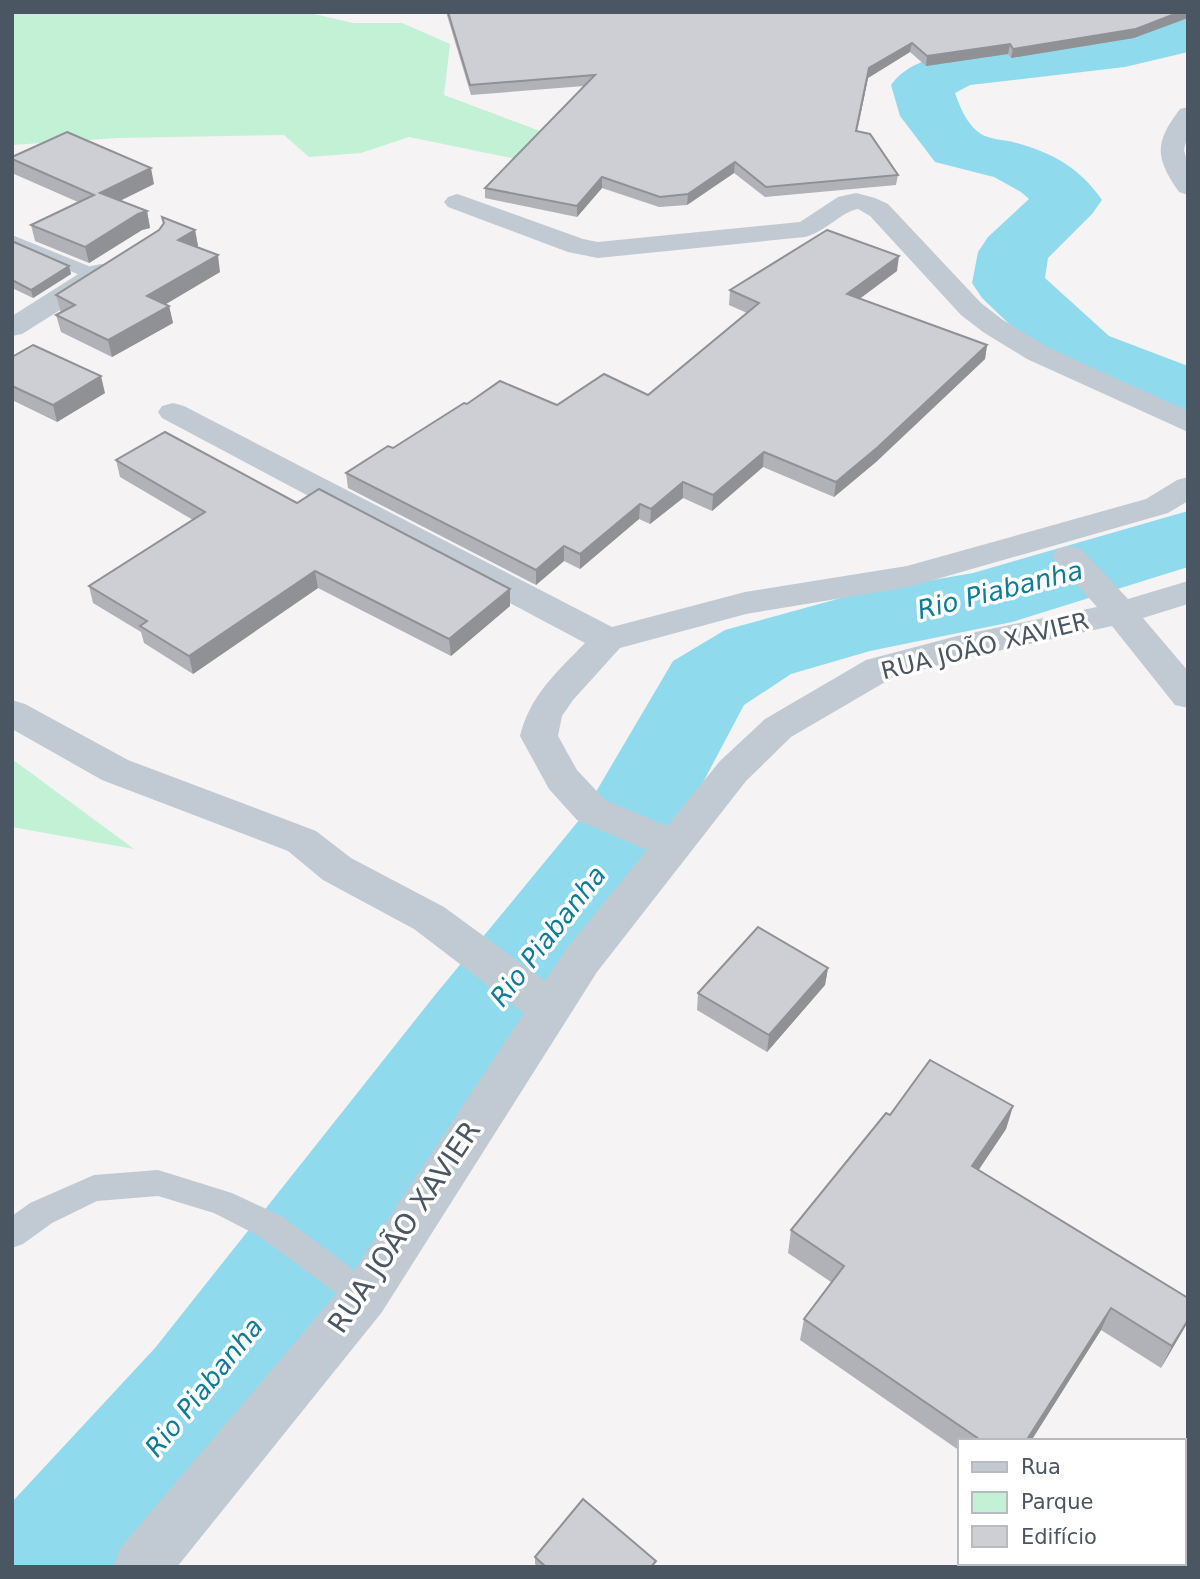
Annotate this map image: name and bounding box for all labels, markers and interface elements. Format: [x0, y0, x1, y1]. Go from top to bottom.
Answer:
water label: Rio Piabanha [914, 555, 1086, 625]
street label: RUA JOÃO XAVIER [878, 605, 1092, 685]
water label: Rio Piabanha [484, 860, 612, 1012]
street label: RUA JOÃO XAVIER [321, 1115, 487, 1339]
water label: Rio Piabanha [139, 1312, 269, 1462]
legend [958, 1439, 1186, 1565]
text: Rua [1021, 1455, 1061, 1479]
text: Parque [1021, 1490, 1093, 1514]
text: Edifício [1021, 1525, 1097, 1549]

